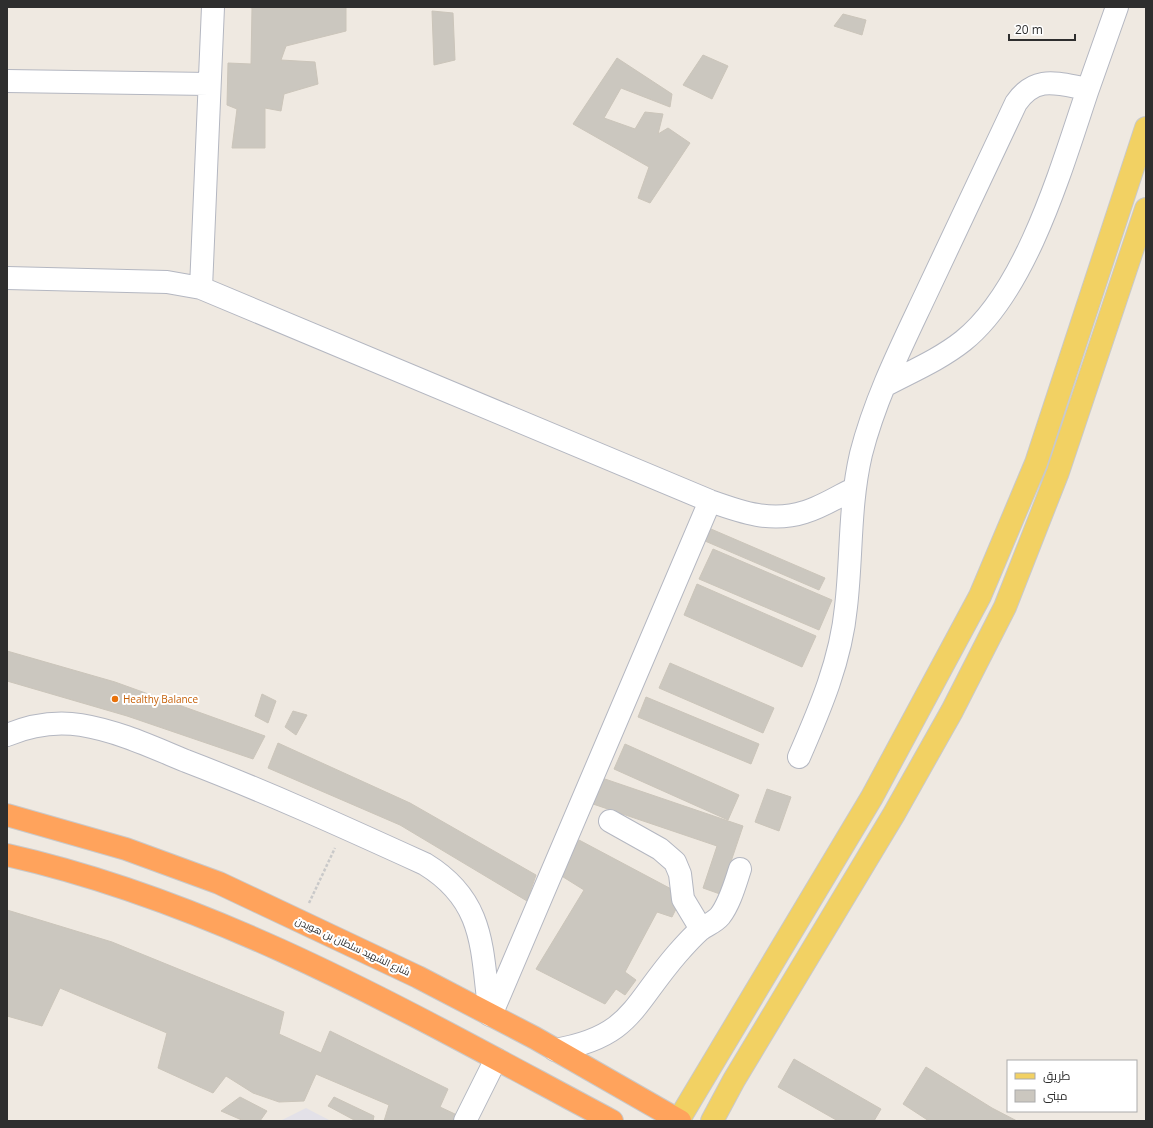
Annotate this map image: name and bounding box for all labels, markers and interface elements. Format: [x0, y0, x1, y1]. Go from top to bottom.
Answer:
scale bar [1009, 16, 1075, 42]
text: 20 m [1015, 21, 1043, 38]
place label: Healthy Balance [123, 692, 198, 706]
marker: Healthy Balance [110, 694, 120, 704]
street label: شارع الشهيد سلطان بن هويدن [293, 913, 413, 979]
legend [1007, 1060, 1137, 1112]
text: طريق [1043, 1067, 1071, 1084]
text: مبنى [1043, 1087, 1068, 1104]

